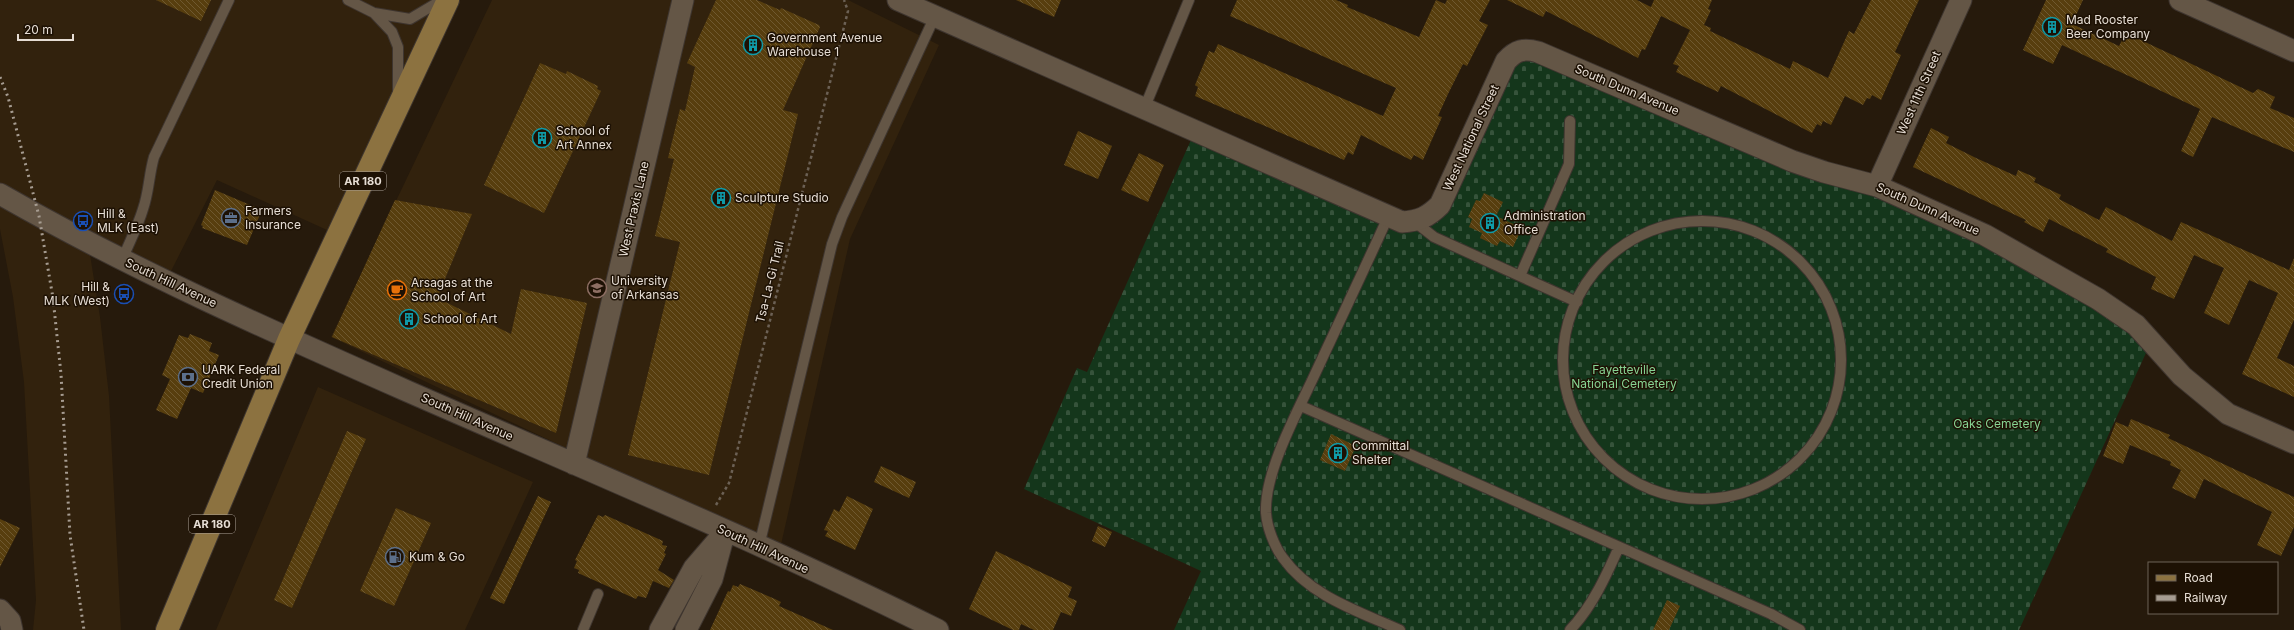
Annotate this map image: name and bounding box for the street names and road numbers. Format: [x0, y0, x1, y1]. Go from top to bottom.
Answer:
street label: West 11th Street [1893, 49, 1944, 137]
street label: South Dunn Avenue [1573, 61, 1682, 118]
street label: West National Street [1439, 82, 1502, 193]
street label: West Praxis Lane [615, 160, 652, 258]
road number: AR 180 [340, 172, 386, 190]
street label: South Dunn Avenue [1874, 179, 1982, 238]
street label: Tsa-La-Gi Trail [752, 239, 787, 324]
street label: South Hill Avenue [123, 255, 219, 310]
street label: South Hill Avenue [419, 389, 516, 444]
road number: AR 180 [189, 515, 235, 533]
street label: South Hill Avenue [715, 521, 811, 576]

